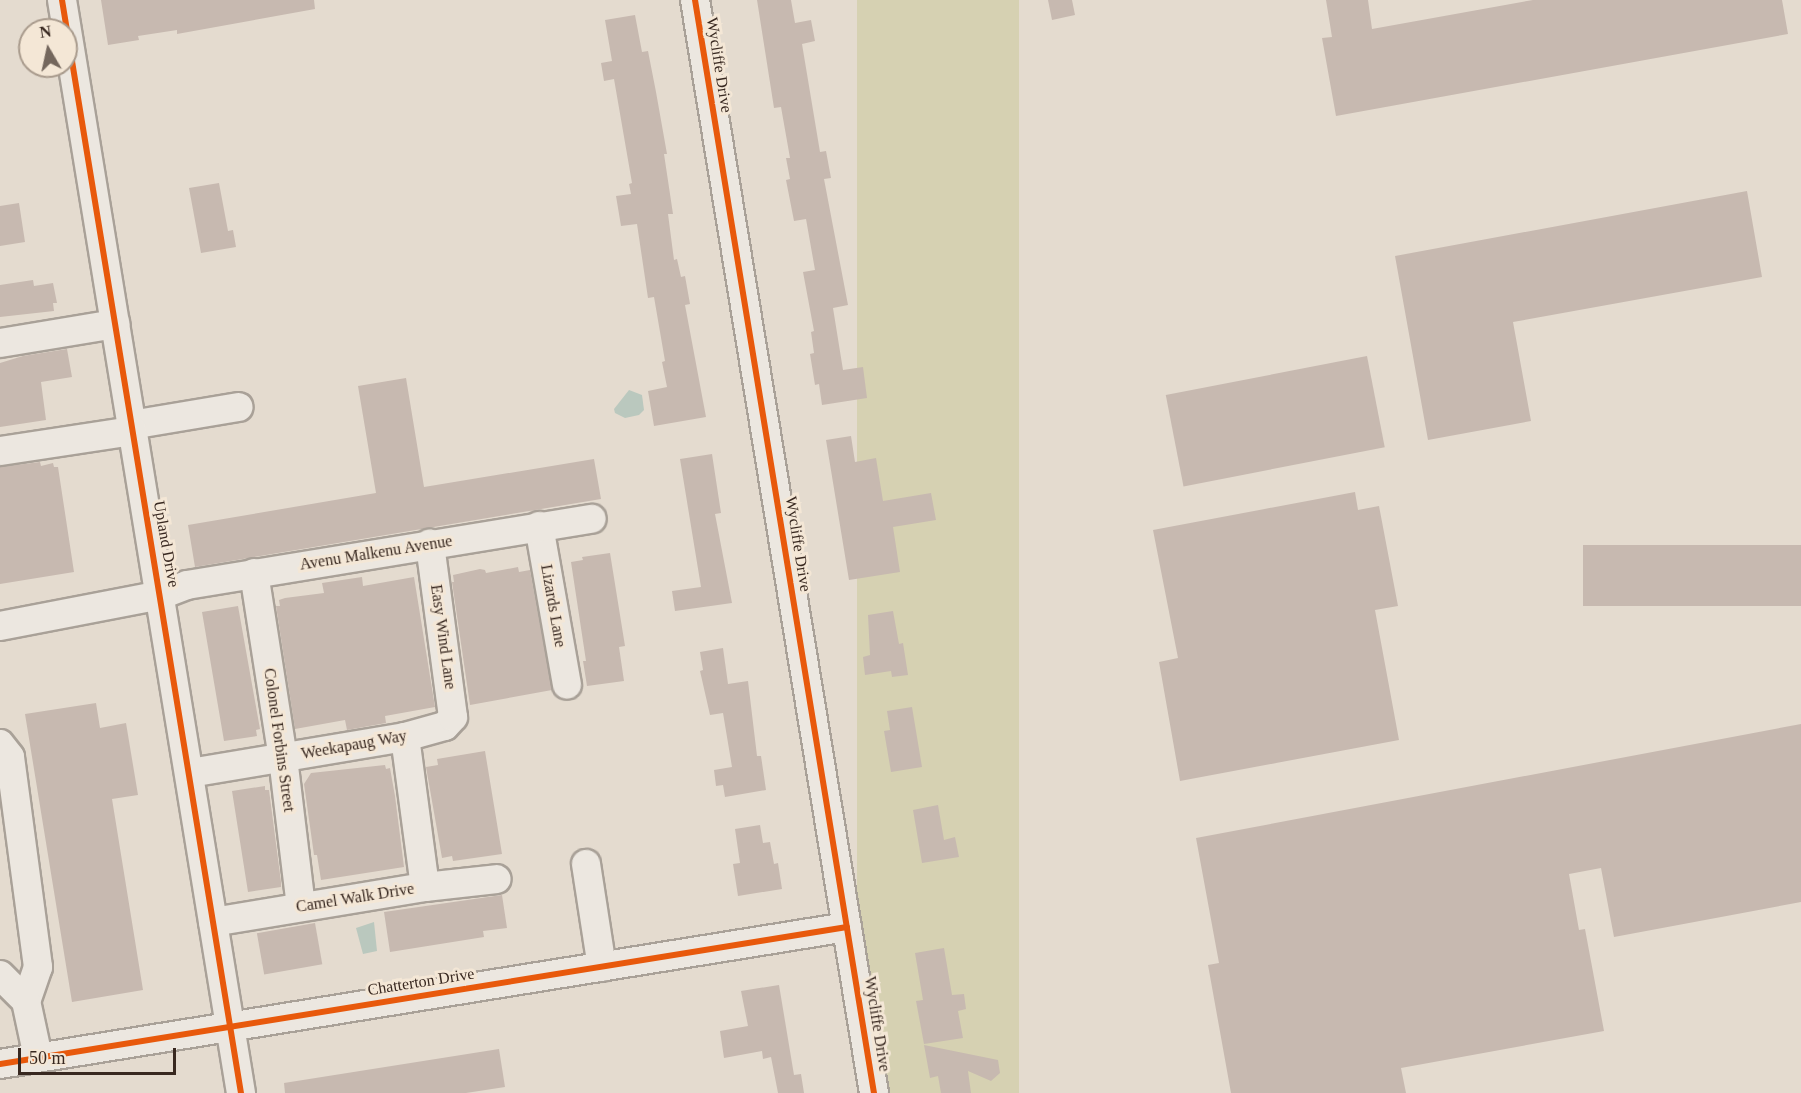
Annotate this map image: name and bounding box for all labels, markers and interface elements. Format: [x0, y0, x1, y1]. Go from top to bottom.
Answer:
street label: Wycliffe Drive [702, 16, 736, 114]
north arrow [18, 18, 78, 78]
text: N [38, 22, 52, 41]
street label: Wycliffe Drive [781, 495, 815, 593]
street label: Upland Drive [149, 499, 183, 589]
street label: Avenu Malkenu Avenue [298, 531, 454, 575]
street label: Lizards Lane [536, 563, 570, 649]
street label: Easy Wind Lane [426, 583, 460, 691]
street label: Colonel Forbins Street [259, 667, 299, 813]
street label: Weekapaug Way [300, 726, 408, 764]
street label: Camel Walk Drive [294, 879, 416, 917]
street label: Chatterton Drive [366, 964, 476, 1000]
street label: Wycliffe Drive [860, 975, 894, 1073]
scale bar [21, 1036, 178, 1074]
text: 50 m [29, 1048, 66, 1068]

